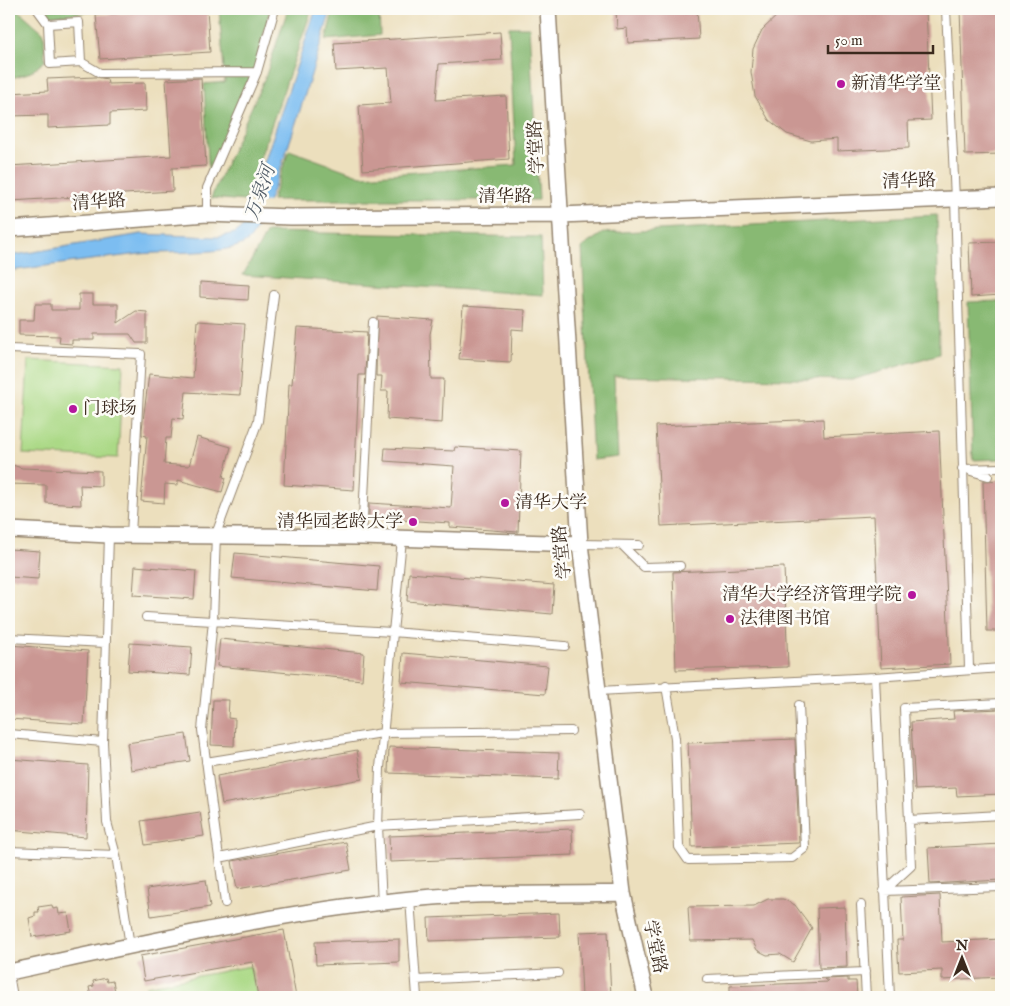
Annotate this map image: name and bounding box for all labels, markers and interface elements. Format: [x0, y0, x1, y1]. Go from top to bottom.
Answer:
scale bar [828, 22, 932, 54]
text: 50 m [835, 31, 863, 50]
place label: 新清华学堂 [851, 73, 941, 96]
marker: 新清华学堂 [835, 78, 847, 90]
street label: 学堂路 [524, 119, 550, 175]
water label: 万泉河 [240, 159, 283, 224]
street label: 清华路 [882, 170, 936, 194]
street label: 清华路 [478, 186, 532, 209]
street label: 清华路 [71, 190, 127, 216]
place label: 门球场 [83, 398, 137, 421]
marker: 门球场 [67, 403, 79, 415]
place label: 清华大学 [515, 492, 587, 515]
marker: 清华大学 [499, 497, 511, 509]
place label: 清华园老龄大学 [277, 511, 403, 534]
marker: 清华园老龄大学 [407, 516, 419, 528]
street label: 学堂路 [549, 524, 577, 580]
place label: 清华大学经济管理学院 [722, 584, 902, 607]
marker: 清华大学经济管理学院 [906, 589, 918, 601]
place label: 法律图书馆 [740, 608, 830, 631]
marker: 法律图书馆 [724, 613, 736, 625]
street label: 学堂路 [637, 918, 671, 976]
north arrow [938, 934, 988, 984]
text: N [955, 937, 968, 955]

